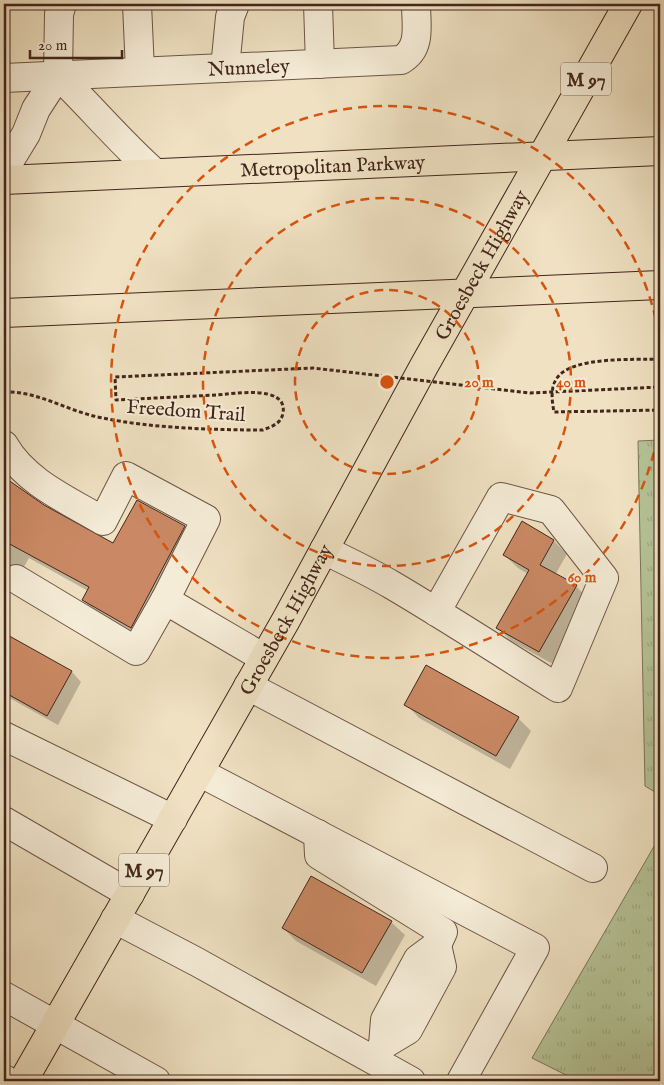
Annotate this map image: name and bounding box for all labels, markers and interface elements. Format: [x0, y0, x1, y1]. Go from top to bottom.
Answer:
scale bar [30, 28, 122, 60]
text: 20 m [38, 36, 68, 55]
street label: Nunneley [207, 54, 291, 83]
road number: M 97 [561, 62, 611, 96]
street label: Metropolitan Parkway [240, 150, 426, 184]
street label: Groesbeck Highway [430, 186, 535, 345]
centre of rings [378, 373, 396, 391]
text: 20 m [464, 373, 494, 392]
text: 40 m [556, 373, 586, 392]
street label: Freedom Trail [126, 395, 247, 428]
street label: Groesbeck Highway [235, 540, 339, 700]
text: 60 m [568, 568, 597, 587]
road number: M 97 [119, 854, 169, 886]

